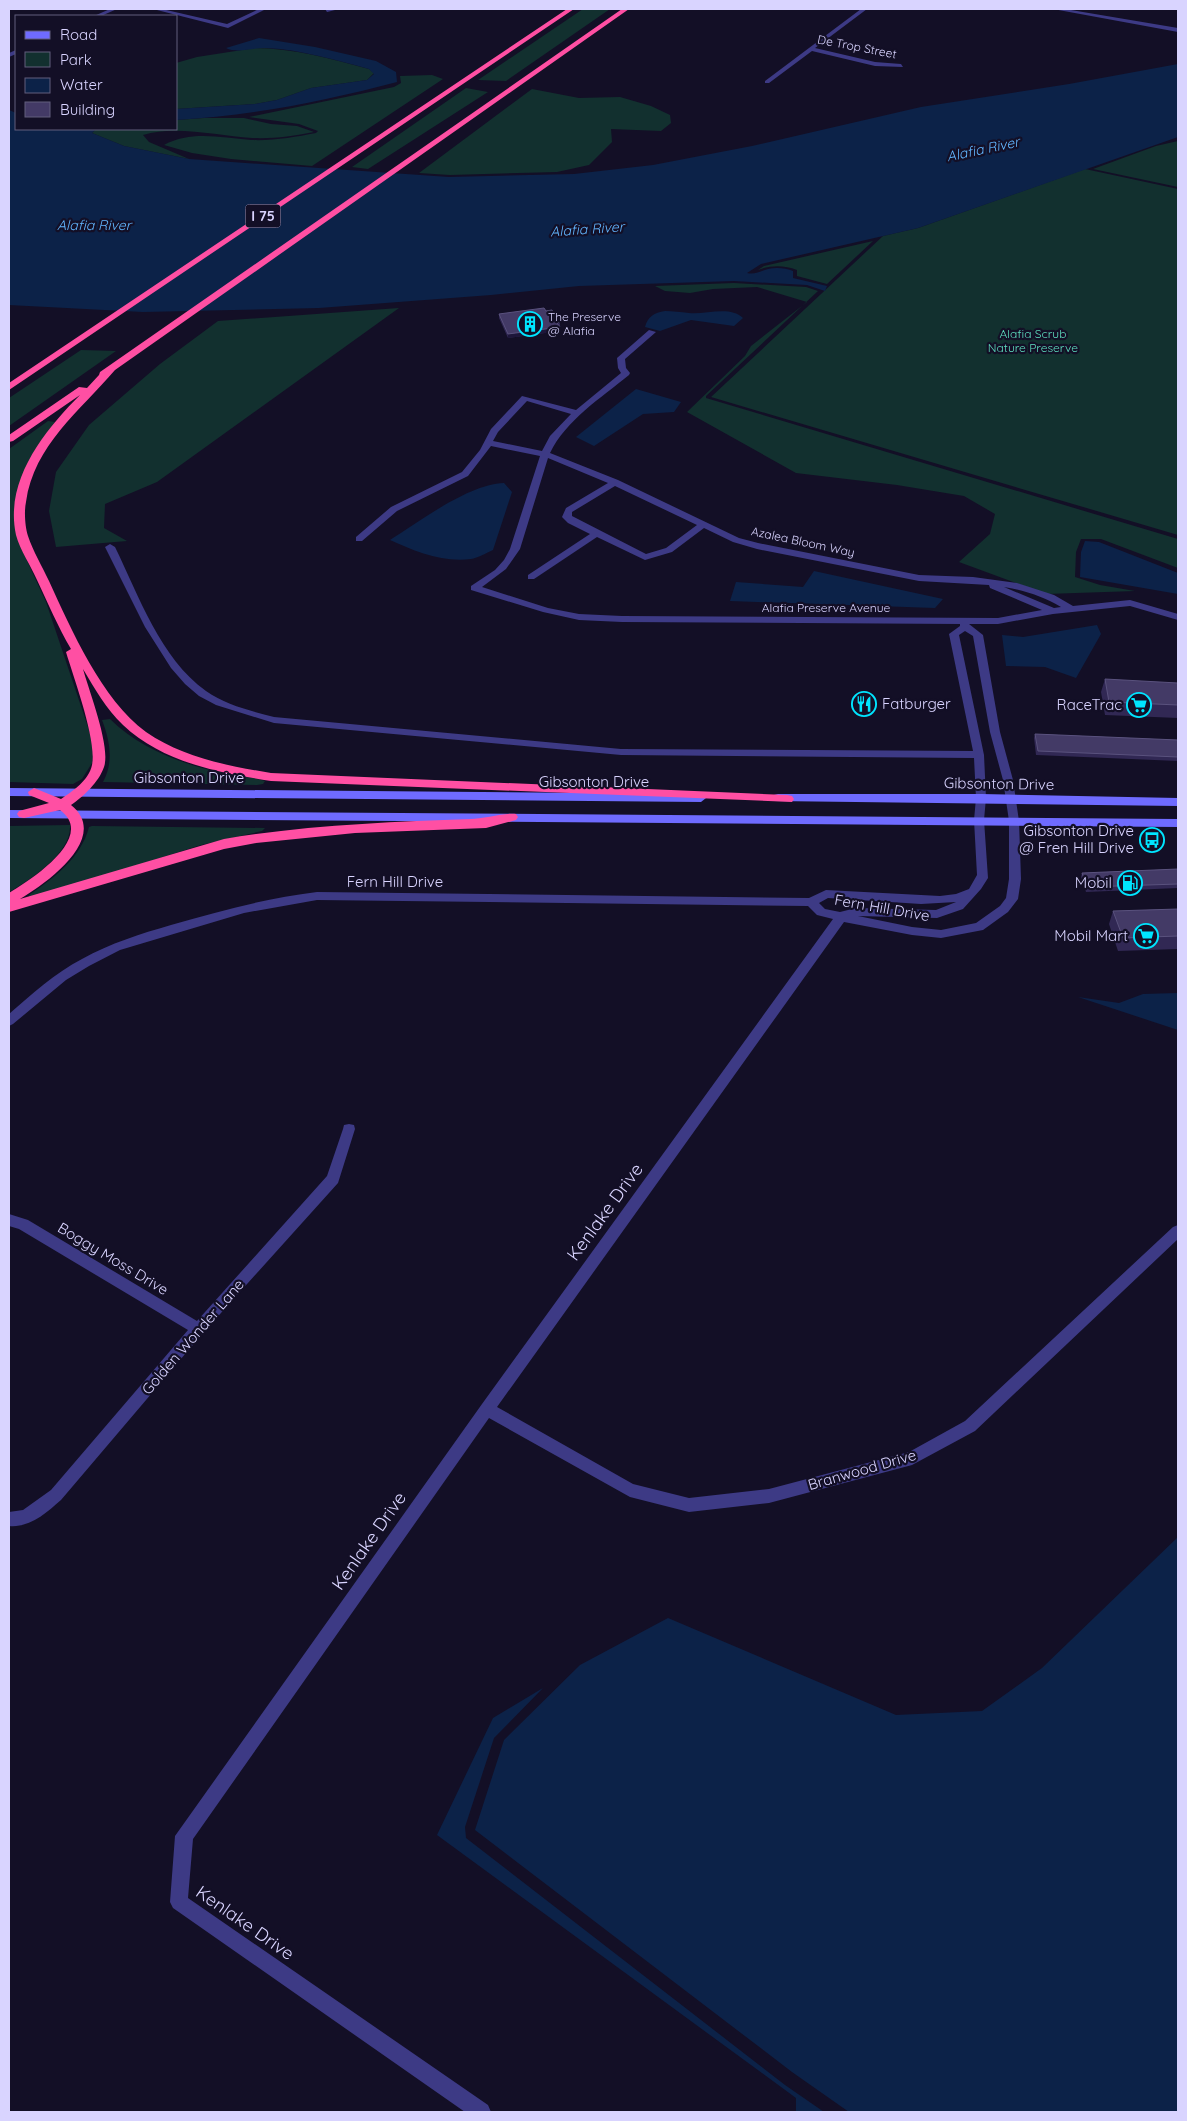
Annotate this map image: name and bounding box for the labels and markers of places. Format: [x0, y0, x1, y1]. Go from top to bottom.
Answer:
place label: The Preserve @ Alafia [548, 309, 621, 338]
building icon: The Preserve @ Alafia [517, 311, 543, 337]
restaurant icon: Fatburger [851, 691, 877, 717]
supermarket icon: RaceTrac [1126, 692, 1152, 718]
place label: Fatburger [882, 694, 951, 713]
place label: RaceTrac [1057, 695, 1122, 714]
place label: Gibsonton Drive @ Fren Hill Drive [1019, 821, 1134, 857]
bus stop icon: Gibsonton Drive @ Fren Hill Drive [1139, 827, 1165, 853]
fuel station icon: Mobil [1117, 870, 1143, 896]
place label: Mobil [1075, 873, 1112, 892]
supermarket icon: Mobil Mart [1133, 923, 1159, 949]
place label: Mobil Mart [1054, 926, 1128, 945]

